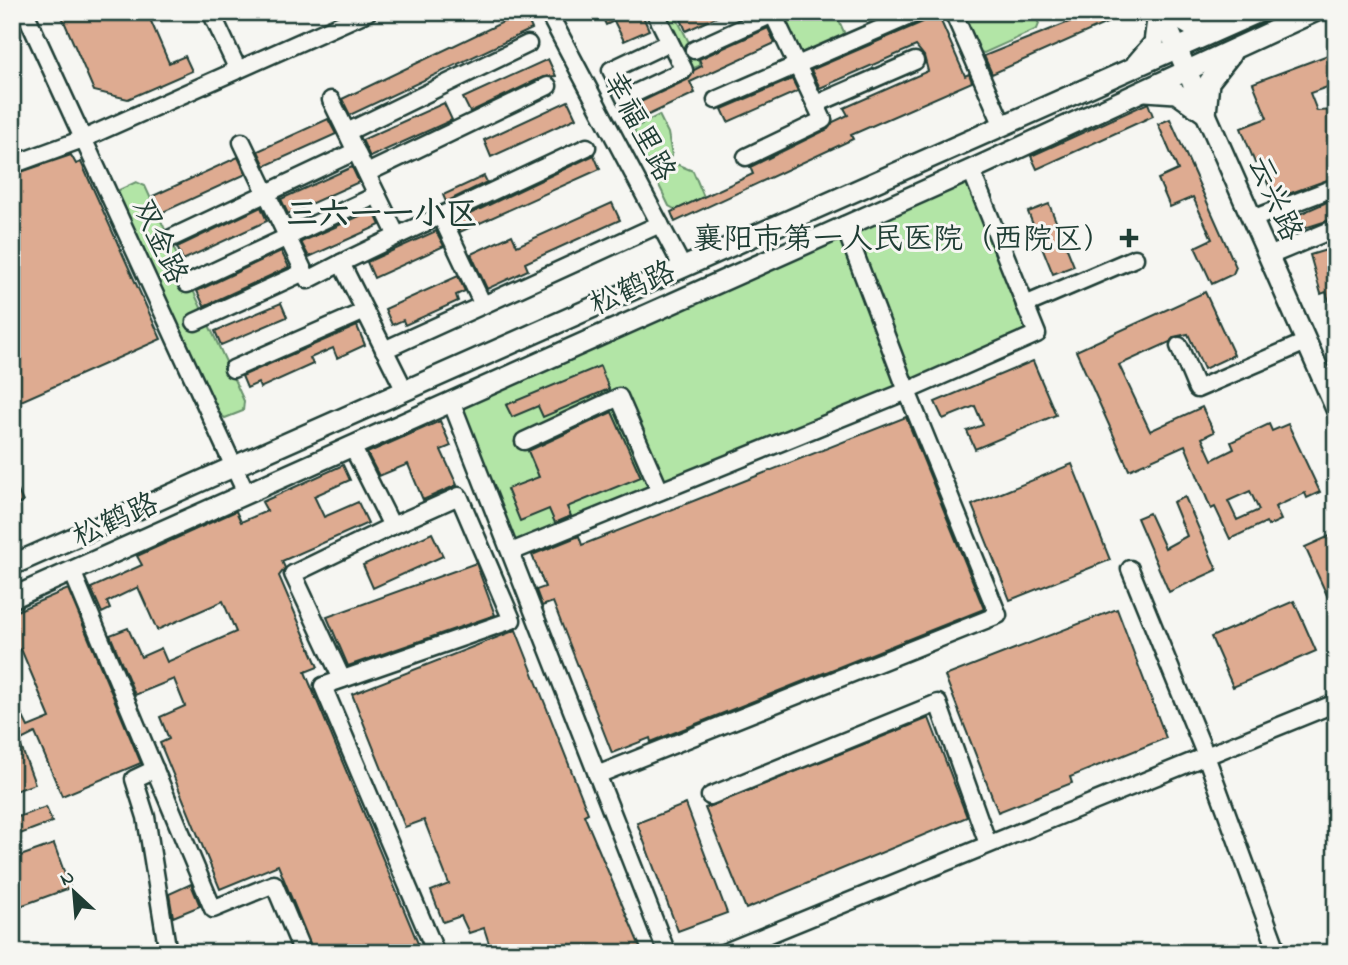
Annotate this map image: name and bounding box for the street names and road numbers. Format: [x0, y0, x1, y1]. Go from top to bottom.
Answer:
street label: 幸福里路 [590, 64, 685, 191]
street label: 云兴路 [1235, 149, 1312, 249]
street label: 双金路 [119, 192, 197, 292]
street label: 松鹤路 [583, 251, 683, 328]
street label: 松鹤路 [66, 483, 166, 560]

